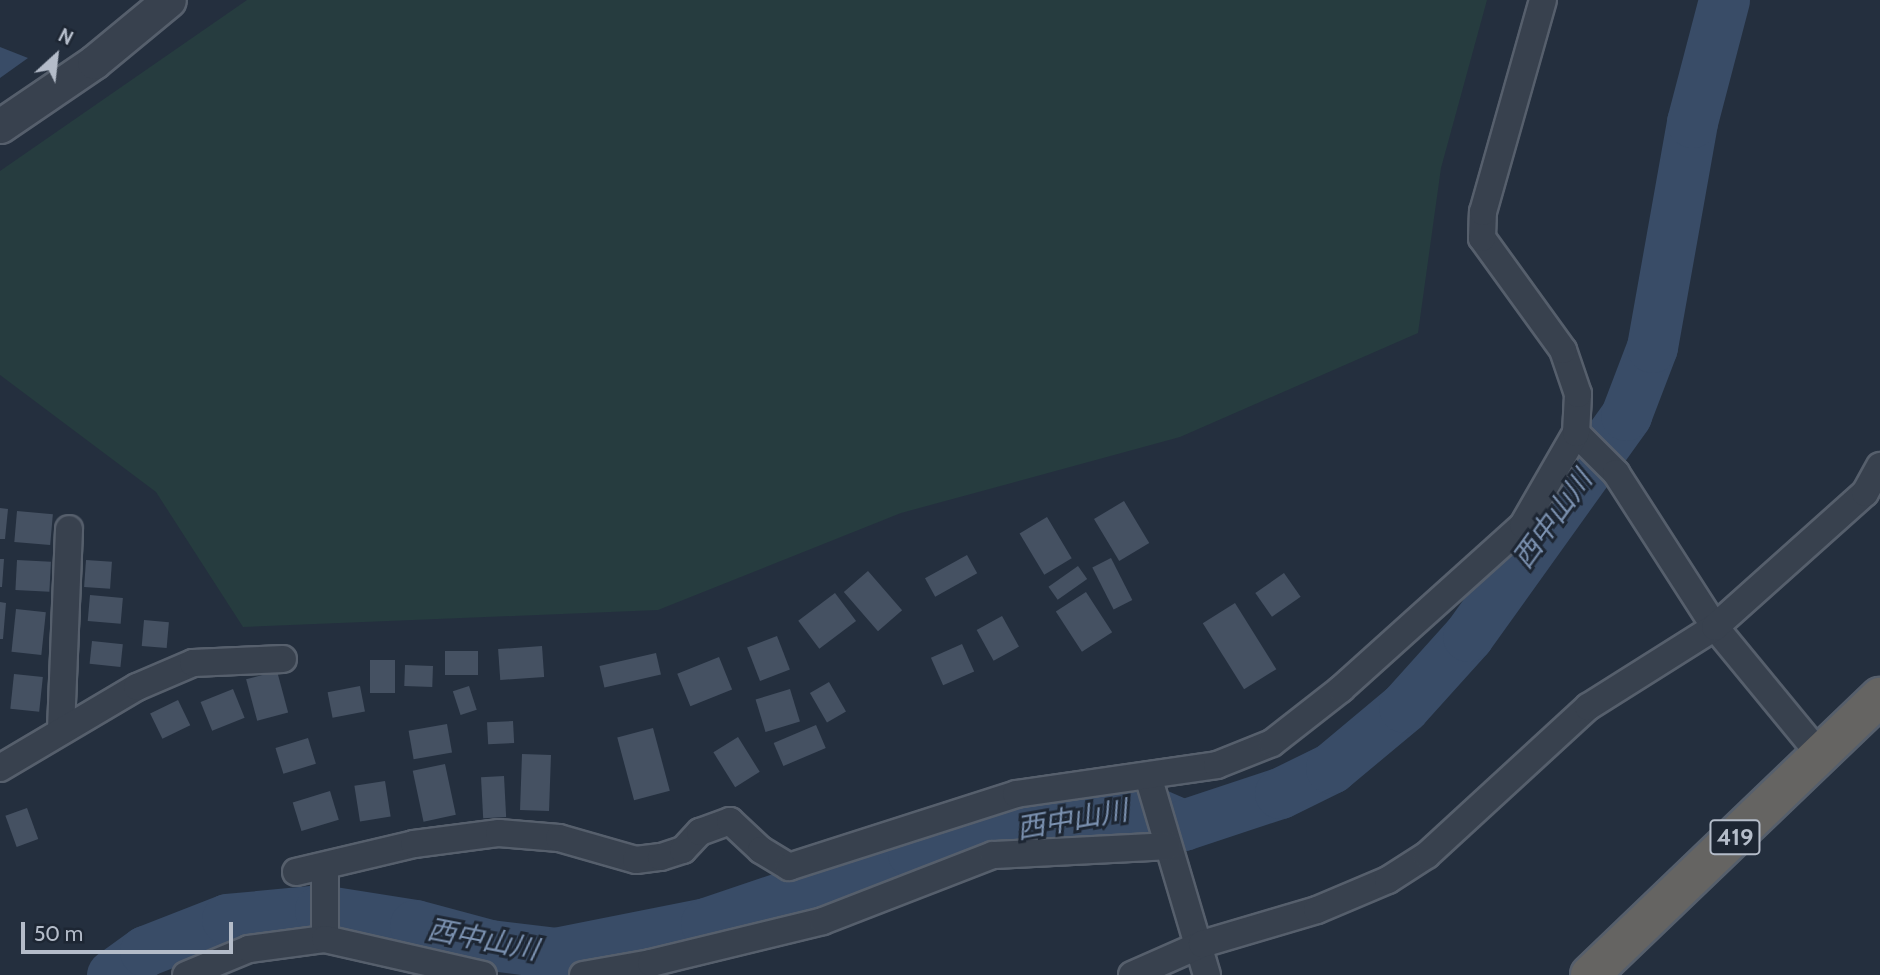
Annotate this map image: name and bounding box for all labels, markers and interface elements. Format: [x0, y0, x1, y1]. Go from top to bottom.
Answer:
north arrow [21, 21, 91, 91]
text: N [55, 24, 77, 50]
water label: 西中山川 [1505, 464, 1599, 574]
water label: 西中山川 [1014, 793, 1130, 845]
road number: 419 [1709, 816, 1761, 858]
scale bar [24, 908, 236, 952]
water label: 西中山川 [425, 912, 541, 966]
text: 50 m [34, 921, 83, 946]

